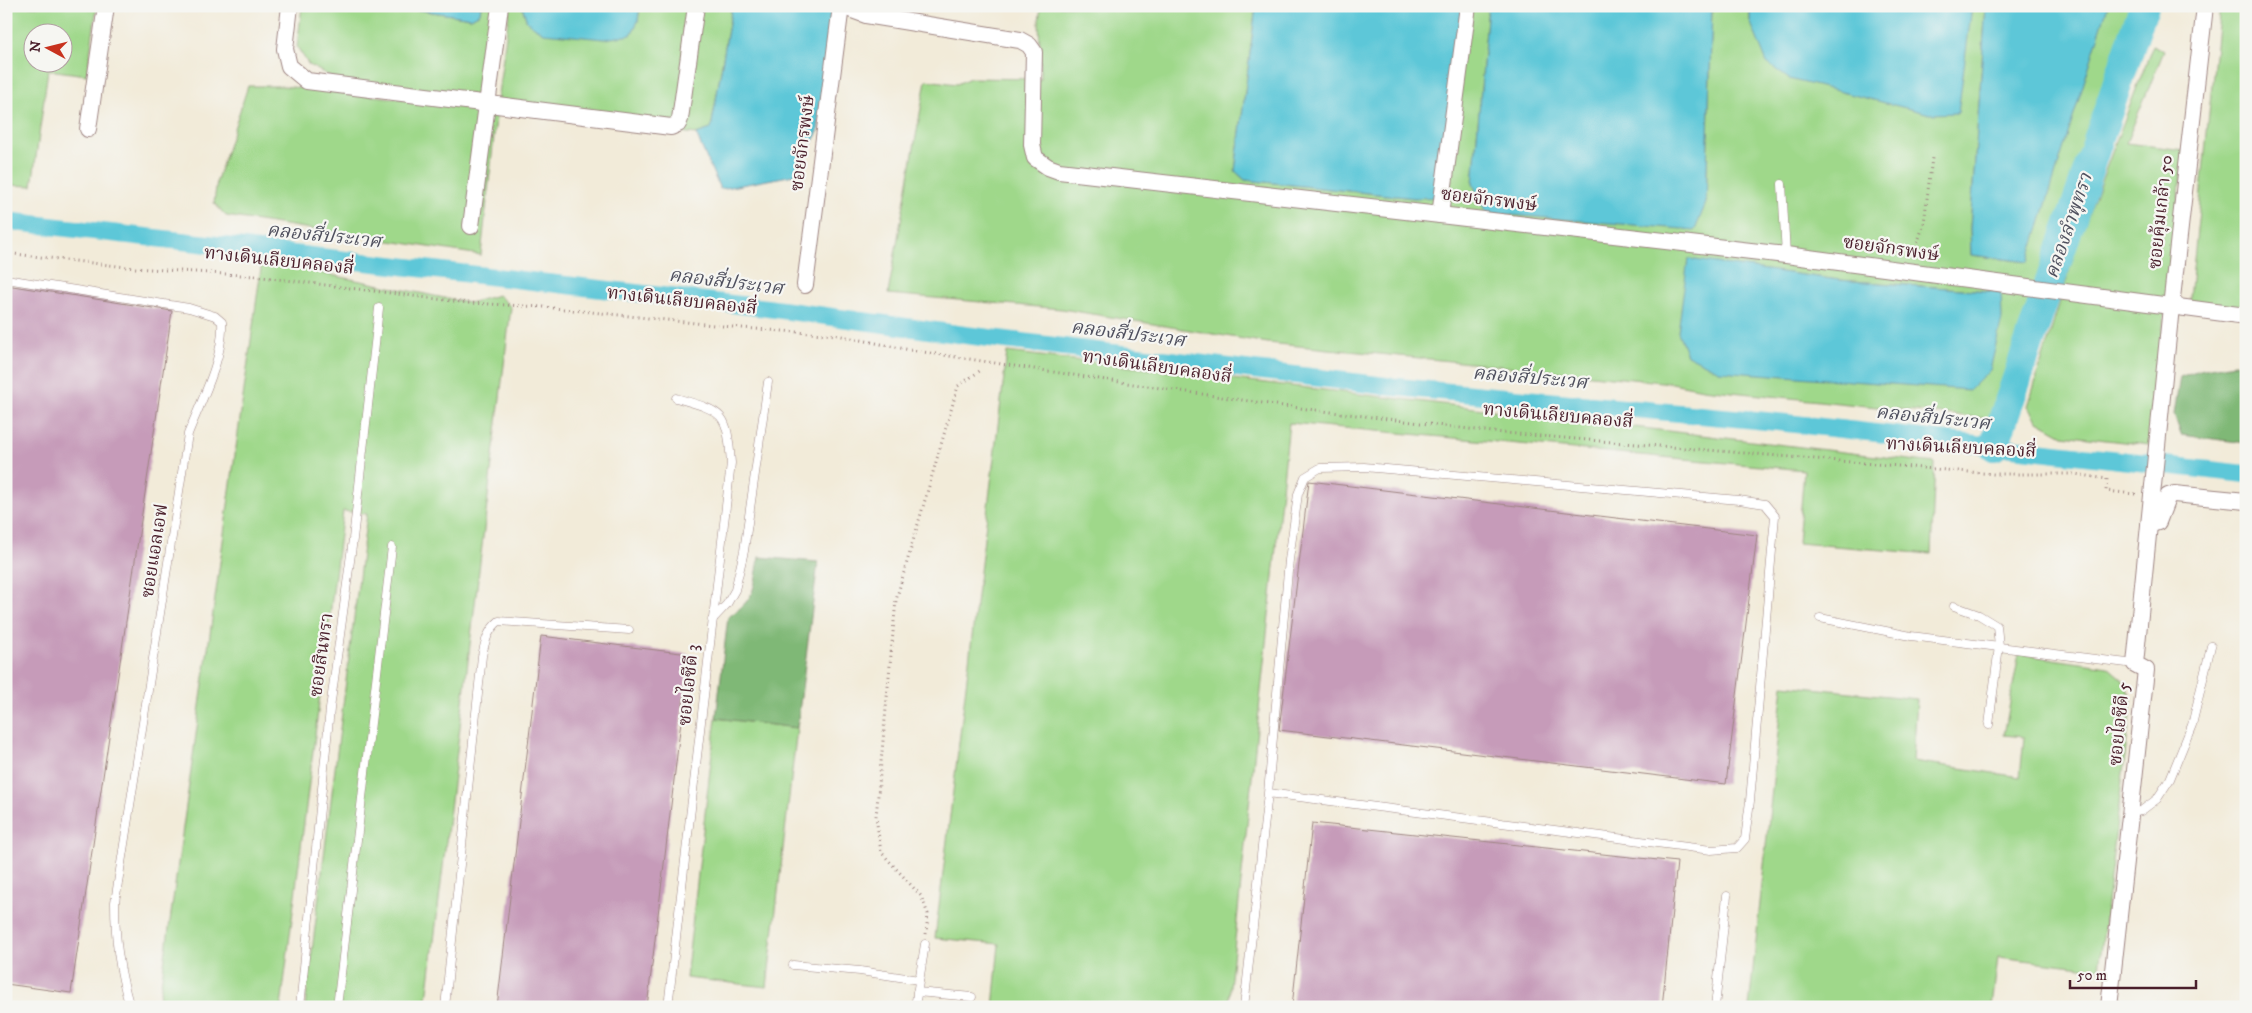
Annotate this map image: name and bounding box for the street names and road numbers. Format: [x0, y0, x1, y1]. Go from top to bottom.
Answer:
street label: ซอยจักรพงษ์ [785, 93, 820, 192]
street label: ซอยคุ้มเกล้า 50 [2144, 154, 2178, 270]
street label: ซอยจักรพงษ์ [1440, 182, 1539, 217]
street label: ซอยจักรพงษ์ [1842, 230, 1941, 267]
street label: ทางเดินเลียบคลองสี่ [203, 238, 356, 280]
street label: ทางเดินเลียบคลองสี่ [606, 278, 759, 320]
street label: ทางเดินเลียบคลองสี่ [1081, 342, 1234, 388]
street label: ทางเดินเลียบคลองสี่ [1482, 394, 1634, 434]
street label: ทางเดินเลียบคลองสี่ [1885, 429, 2037, 463]
street label: ซอยแอลเอฟ [137, 502, 173, 600]
street label: ซอยสินทรา [305, 612, 339, 698]
street label: ซอยไอซีดี 3 [672, 643, 704, 727]
street label: ซอยไอซีดี 5 [2103, 681, 2135, 767]

